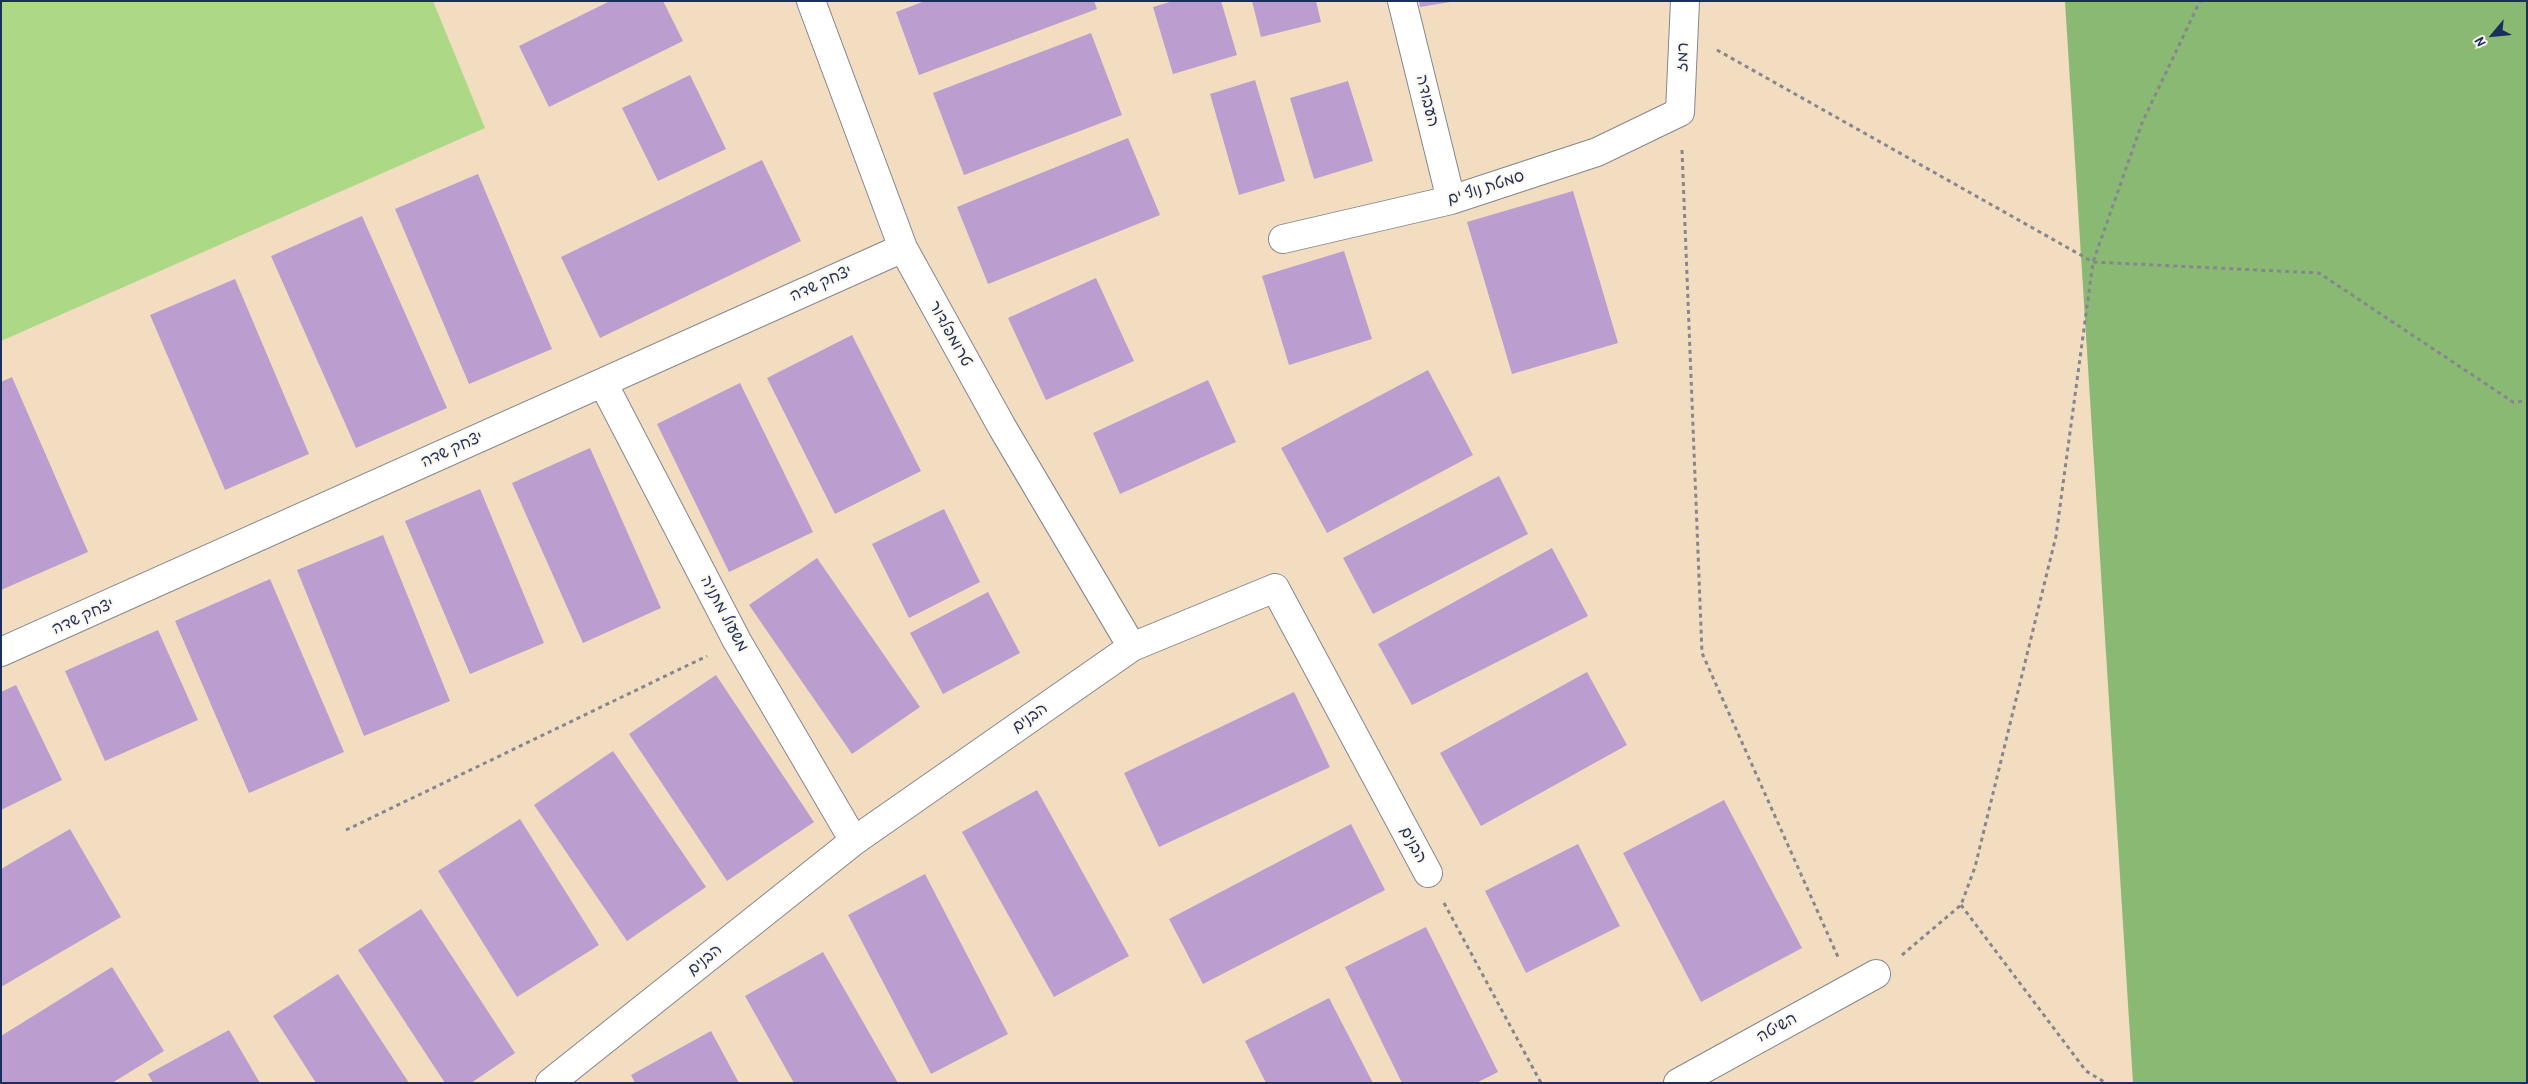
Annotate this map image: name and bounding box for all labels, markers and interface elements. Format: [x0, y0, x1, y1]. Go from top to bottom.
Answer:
north arrow [2468, 10, 2518, 60]
text: N [2469, 35, 2489, 50]
street label: רמז [1673, 42, 1693, 72]
street label: העבודה [1411, 73, 1443, 129]
street label: סמטת נוף ים [1445, 167, 1527, 209]
street label: יצחק שדה [787, 262, 855, 306]
street label: טרומפלדור [924, 298, 976, 370]
street label: יצחק שדה [418, 428, 486, 472]
street label: משעול מתניה [696, 573, 752, 655]
street label: יצחק שדה [49, 595, 117, 639]
street label: הבנים [1008, 699, 1052, 737]
street label: הבנים [1395, 823, 1431, 867]
street label: הבנים [684, 940, 726, 980]
street label: השיטה [1754, 1009, 1800, 1047]

